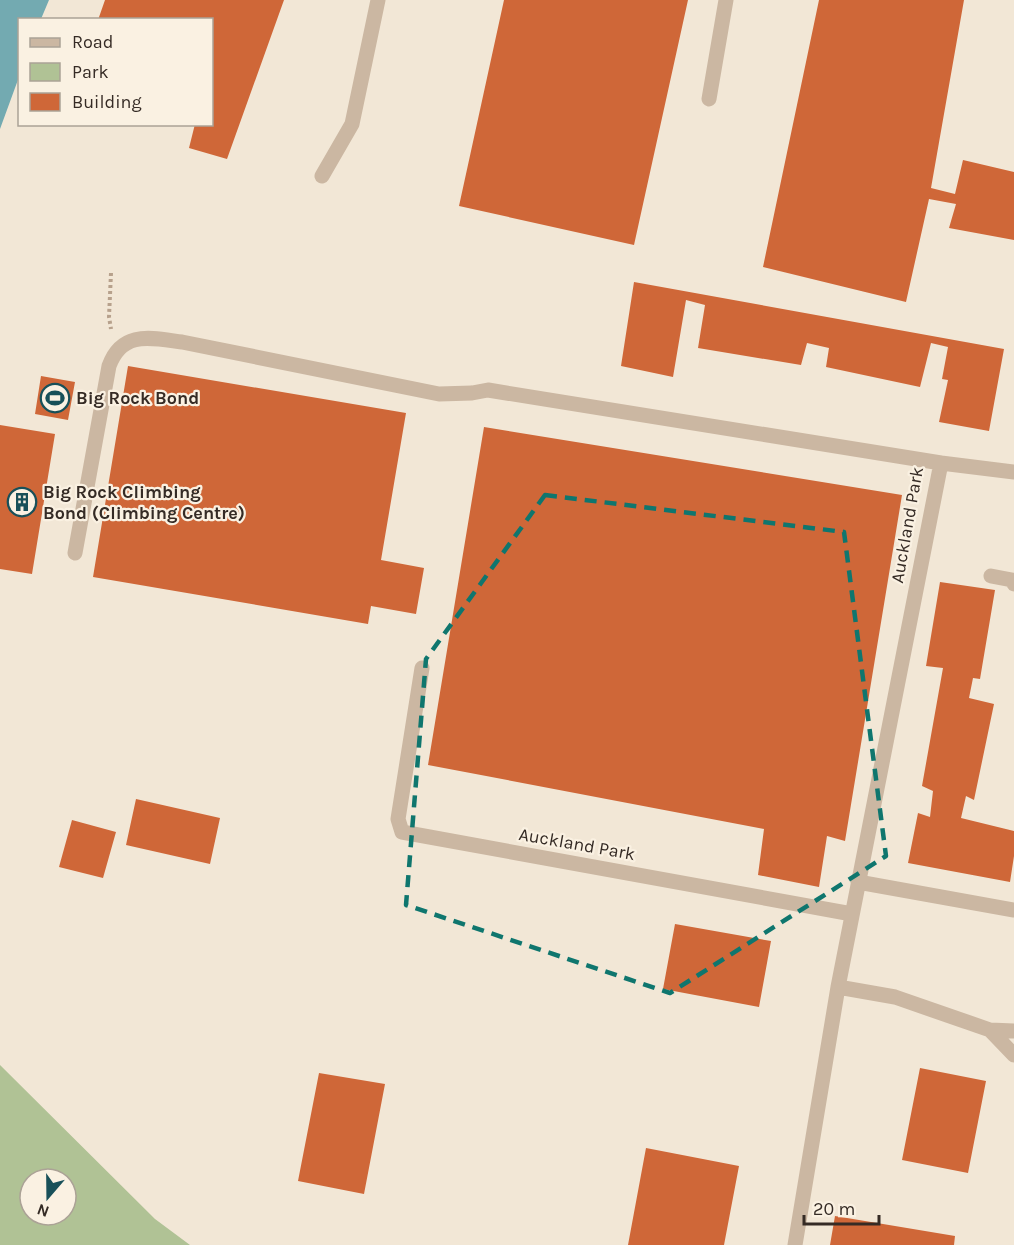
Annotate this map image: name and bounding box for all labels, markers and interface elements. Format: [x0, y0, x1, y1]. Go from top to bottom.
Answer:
legend [18, 18, 213, 126]
text: Road [72, 31, 113, 53]
text: Park [72, 61, 109, 83]
text: Building [72, 91, 142, 113]
sports icon: Big Rock Bond [39, 382, 71, 414]
place label: Big Rock Bond [76, 387, 199, 409]
street label: Auckland Park [886, 465, 928, 585]
place label: Big Rock Climbing Bond (Climbing Centre) [43, 481, 245, 524]
building icon: Big Rock Climbing Bond (Climbing Centre) [6, 486, 38, 518]
street label: Auckland Park [517, 823, 637, 865]
north arrow [18, 1167, 78, 1227]
scale bar [804, 1188, 879, 1226]
text: 20 m [813, 1198, 855, 1220]
text: N [34, 1200, 52, 1222]

